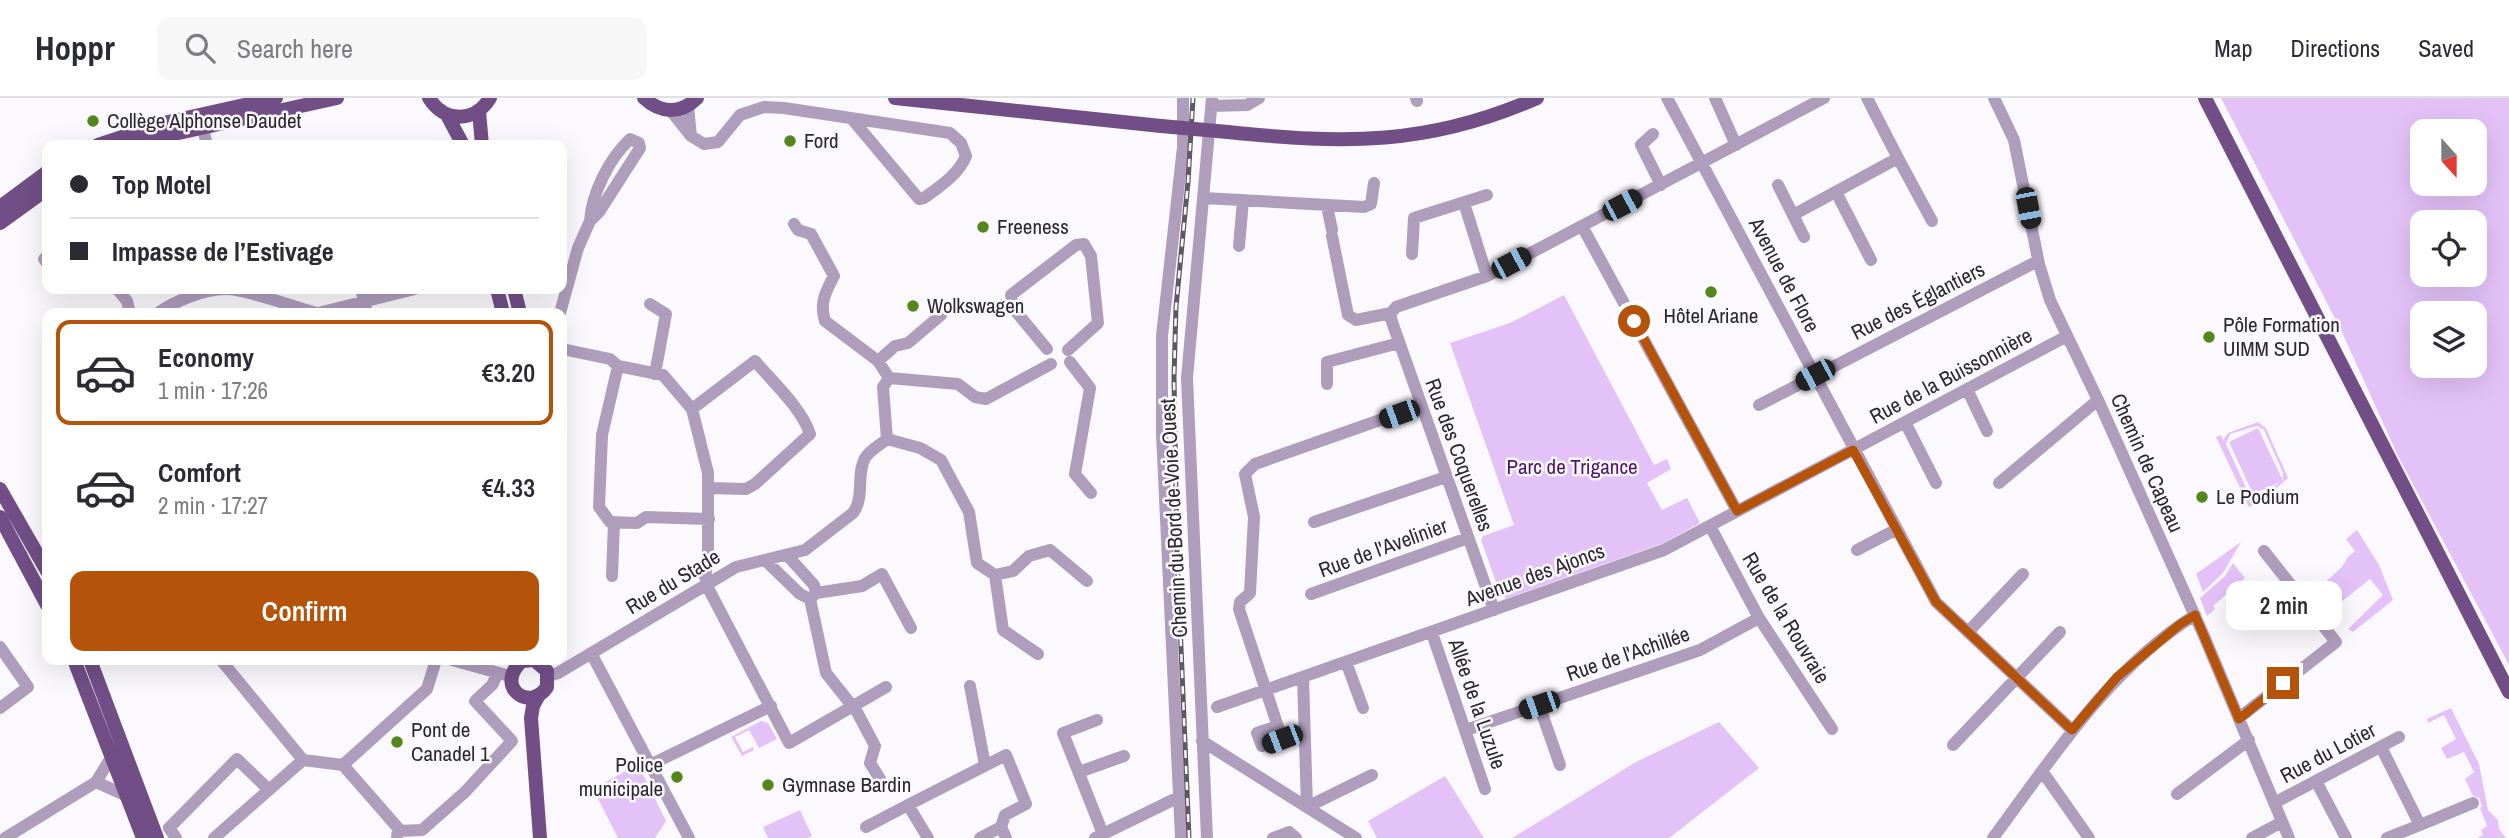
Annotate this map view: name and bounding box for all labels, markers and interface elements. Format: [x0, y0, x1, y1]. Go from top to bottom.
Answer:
search box [157, 17, 647, 80]
text: Hoppr [35, 26, 115, 70]
icon: search [181, 29, 219, 67]
text: Search here [237, 31, 353, 66]
text: Map [2214, 32, 2252, 64]
text: Directions [2290, 32, 2380, 64]
text: Saved [2418, 32, 2474, 64]
place label: Collège Alphonse Daudet [107, 106, 302, 135]
marker: Collège Alphonse Daudet [85, 113, 101, 129]
north arrow [2410, 119, 2487, 196]
map controls [2410, 119, 2487, 378]
place label: Ford [804, 126, 839, 155]
marker: Ford [782, 133, 798, 149]
text: Top Motel [112, 167, 211, 202]
car [2014, 185, 2043, 231]
car [1599, 186, 1646, 224]
button: locate [2410, 210, 2487, 287]
street label: Avenue de Flore [1742, 211, 1827, 337]
place label: Freeness [997, 212, 1069, 241]
marker: Freeness [975, 219, 991, 235]
text: Impasse de l’Estivage [112, 234, 334, 269]
car [1488, 244, 1535, 282]
street label: Rue des Églantiers [1846, 254, 1990, 347]
marker: Hôtel Ariane [1703, 284, 1719, 300]
place label: Wolkswagen [927, 291, 1024, 320]
marker: Wolkswagen [905, 298, 921, 314]
place label: Hôtel Ariane [1664, 301, 1758, 330]
button: layers [2410, 301, 2487, 378]
route start [1618, 305, 1650, 337]
place label: Pôle Formation UIMM SUD [2223, 310, 2340, 363]
street label: Rue de la Buissonnière [1864, 321, 2037, 431]
marker: Pôle Formation UIMM SUD [2201, 329, 2217, 345]
text: Economy [158, 340, 254, 375]
icon: car [74, 341, 137, 404]
text: €3.20 [482, 355, 535, 390]
car [1792, 356, 1839, 394]
street label: Rue des Coquerelles [1418, 374, 1501, 535]
text: 1 min · 17:26 [158, 375, 268, 406]
street label: Chemin de Capeau [2104, 389, 2191, 537]
car [1376, 397, 1423, 431]
street label: Chemin du Bord de Voie Ouest [1153, 398, 1194, 638]
park label: Parc de Trigance [1506, 452, 1638, 481]
text: Comfort [158, 455, 241, 490]
icon: car [74, 456, 137, 519]
text: €4.33 [482, 470, 535, 505]
place label: Le Podium [2216, 482, 2299, 511]
marker: Le Podium [2194, 489, 2210, 505]
text: 2 min · 17:27 [158, 490, 268, 521]
street label: Rue de l'Avelinier [1314, 511, 1452, 584]
street label: Avenue des Ajoncs [1460, 536, 1608, 613]
street label: Rue du Stade [620, 542, 725, 621]
street label: Rue de la Rouvraie [1736, 547, 1837, 689]
button: Confirm [70, 571, 539, 651]
callout: 2 min [2225, 582, 2341, 630]
text: 2 min [2260, 590, 2308, 621]
street label: Rue de l'Achillée [1562, 619, 1693, 688]
street label: Allée de la Luzule [1441, 634, 1513, 773]
route end [2267, 667, 2299, 699]
car [1516, 688, 1563, 722]
place label: Pont de Canadel 1 [411, 715, 490, 768]
street label: Rue du Lotier [2275, 715, 2381, 790]
car [1259, 722, 1306, 756]
marker: Pont de Canadel 1 [389, 734, 405, 750]
place label: Police municipale [579, 750, 663, 803]
marker: Police municipale [669, 769, 685, 785]
place label: Gymnase Bardin [782, 770, 911, 799]
marker: Gymnase Bardin [760, 777, 776, 793]

